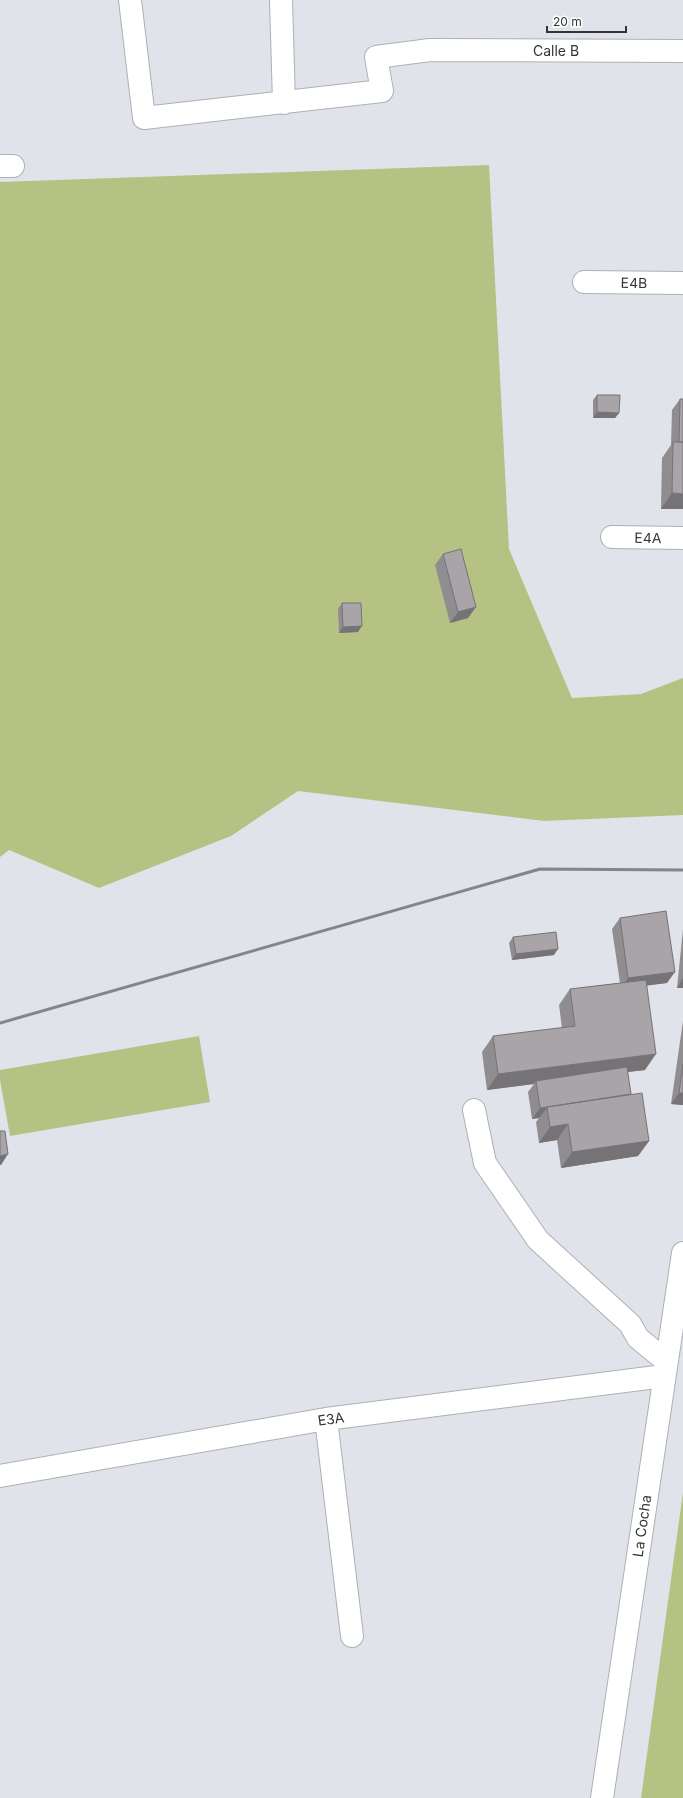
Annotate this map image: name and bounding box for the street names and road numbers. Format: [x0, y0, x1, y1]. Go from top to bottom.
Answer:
street label: Calle B [533, 42, 579, 59]
street label: E4B [621, 274, 647, 291]
street label: E4A [634, 529, 662, 546]
street label: E3A [317, 1408, 346, 1429]
street label: La Cocha [629, 1494, 654, 1558]

